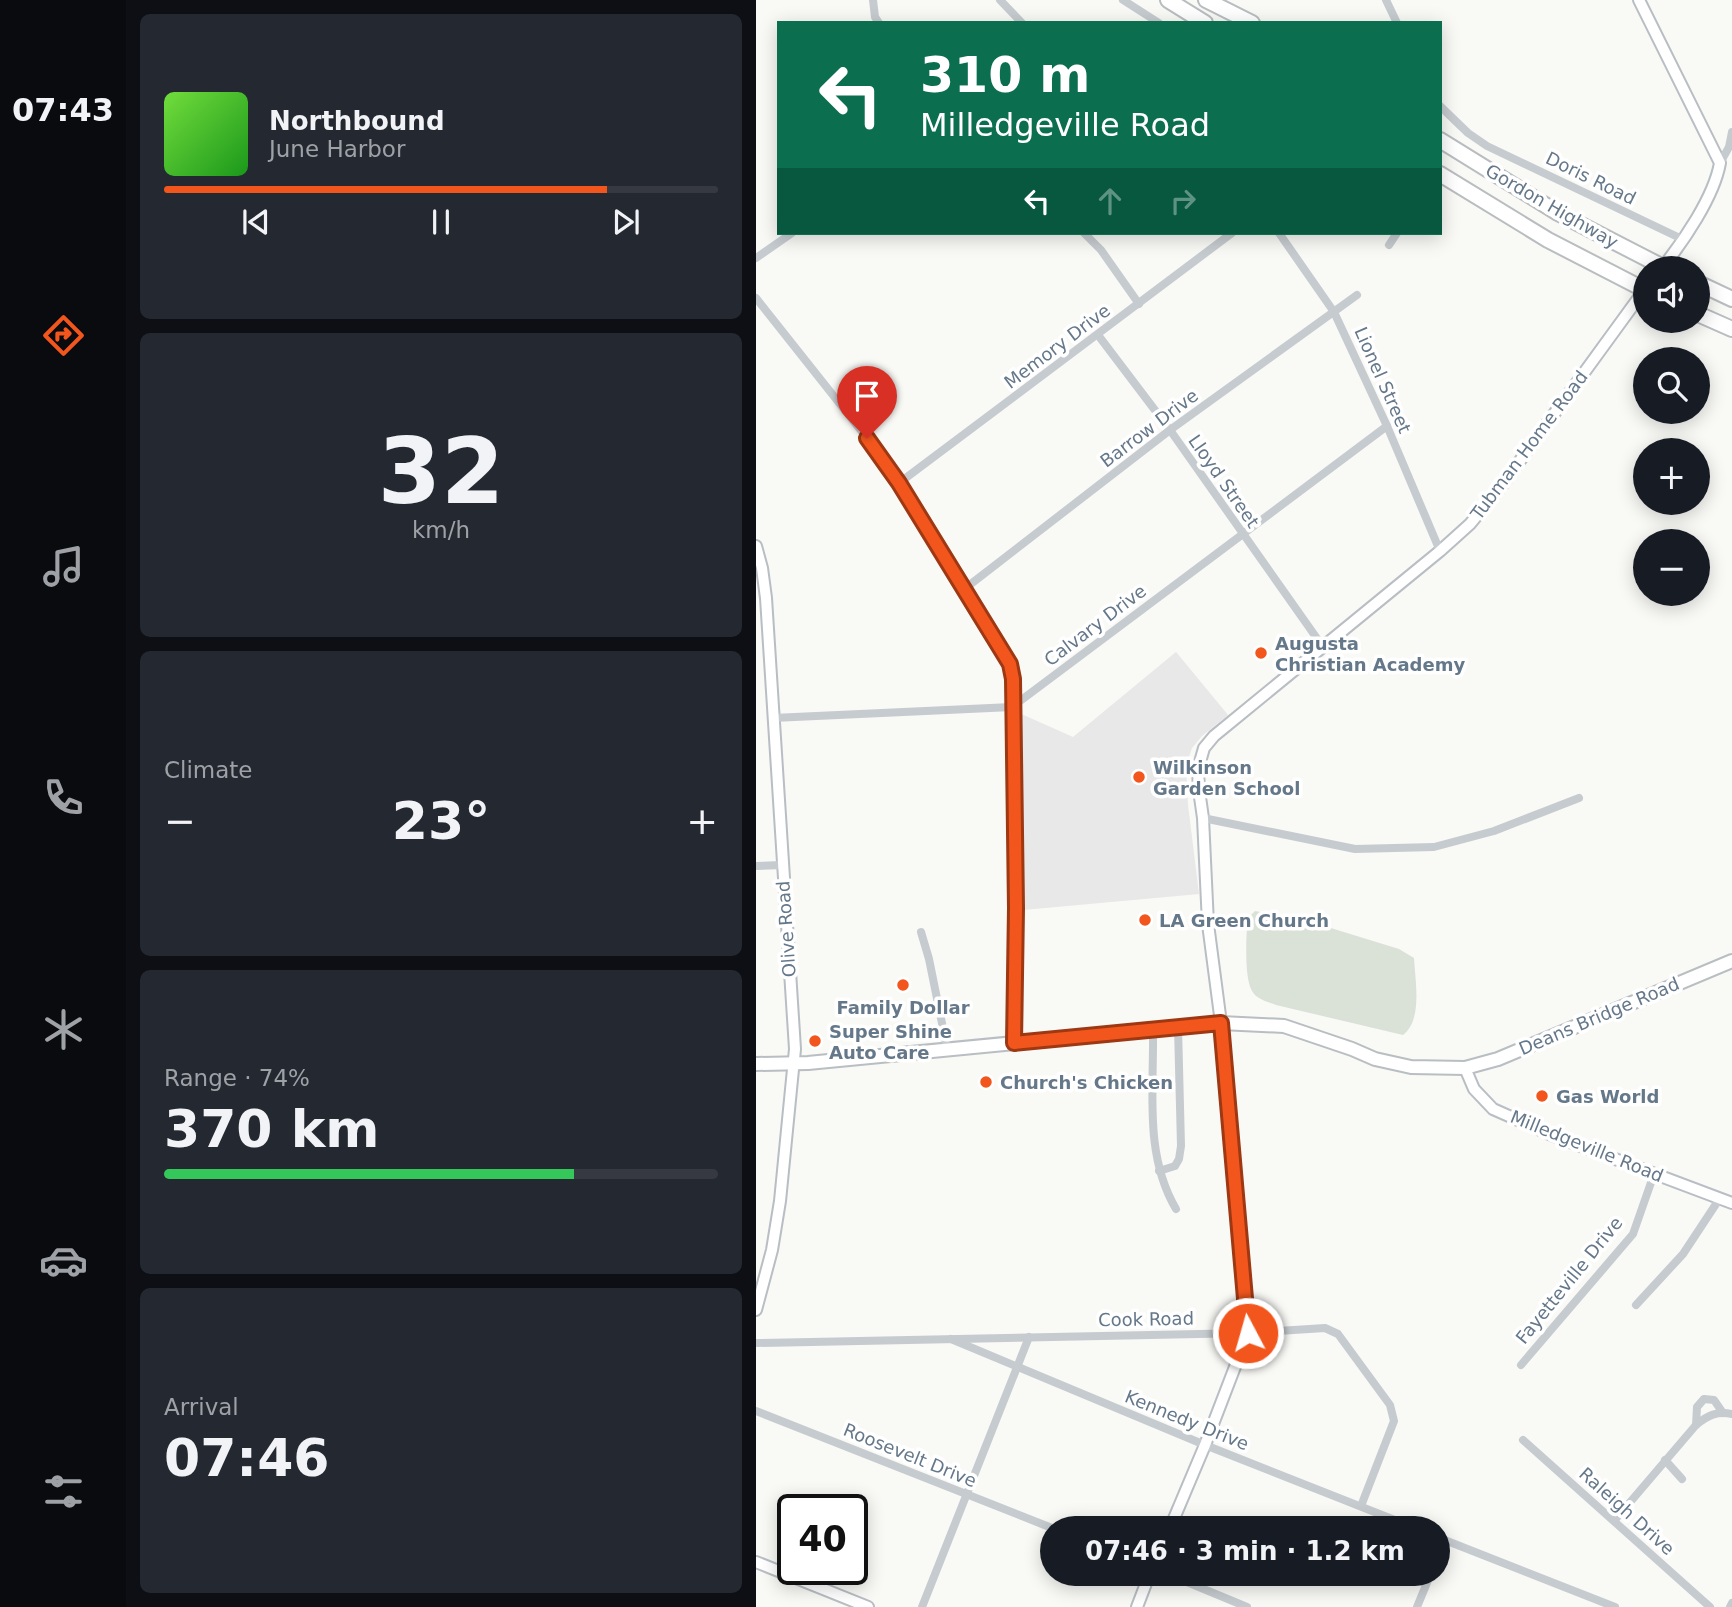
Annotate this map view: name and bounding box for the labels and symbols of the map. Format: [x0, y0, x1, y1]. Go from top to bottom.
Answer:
street label: Doris Road [1543, 147, 1639, 209]
street label: Gordon Highway [1482, 160, 1622, 253]
street label: Memory Drive [1000, 299, 1114, 393]
street label: Lionel Street [1350, 324, 1416, 436]
pin [837, 366, 897, 438]
street label: Tubman Home Road [1466, 366, 1592, 524]
street label: Barrow Drive [1096, 384, 1202, 472]
street label: Lloyd Street [1184, 431, 1264, 531]
street label: Calvary Drive [1040, 580, 1150, 670]
place label: Augusta Christian Academy [1275, 633, 1465, 675]
marker: Augusta Christian Academy [1253, 645, 1269, 661]
place label: Wilkinson Garden School [1153, 757, 1300, 799]
marker: Wilkinson Garden School [1131, 769, 1147, 785]
street label: Olive Road [772, 880, 800, 978]
place label: LA Green Church [1159, 910, 1329, 931]
marker: LA Green Church [1137, 912, 1153, 928]
street label: Deans Bridge Road [1516, 973, 1682, 1059]
marker: Family Dollar [895, 977, 911, 993]
place label: Family Dollar [836, 997, 970, 1018]
place label: Super Shine Auto Care [829, 1021, 952, 1063]
marker: Super Shine Auto Care [807, 1033, 823, 1049]
place label: Church's Chicken [1000, 1072, 1173, 1093]
marker: Church's Chicken [978, 1074, 994, 1090]
place label: Gas World [1556, 1086, 1659, 1107]
marker: Gas World [1534, 1088, 1550, 1104]
street label: Milledgeville Road [1507, 1106, 1667, 1186]
street label: Fayetteville Drive [1511, 1212, 1627, 1348]
position arrow [1211, 1296, 1285, 1370]
street label: Cook Road [1098, 1308, 1194, 1330]
street label: Kennedy Drive [1122, 1386, 1252, 1454]
street label: Roosevelt Drive [840, 1419, 980, 1491]
street label: Raleigh Drive [1575, 1463, 1679, 1559]
speed limit sign: 40 [777, 1494, 868, 1585]

